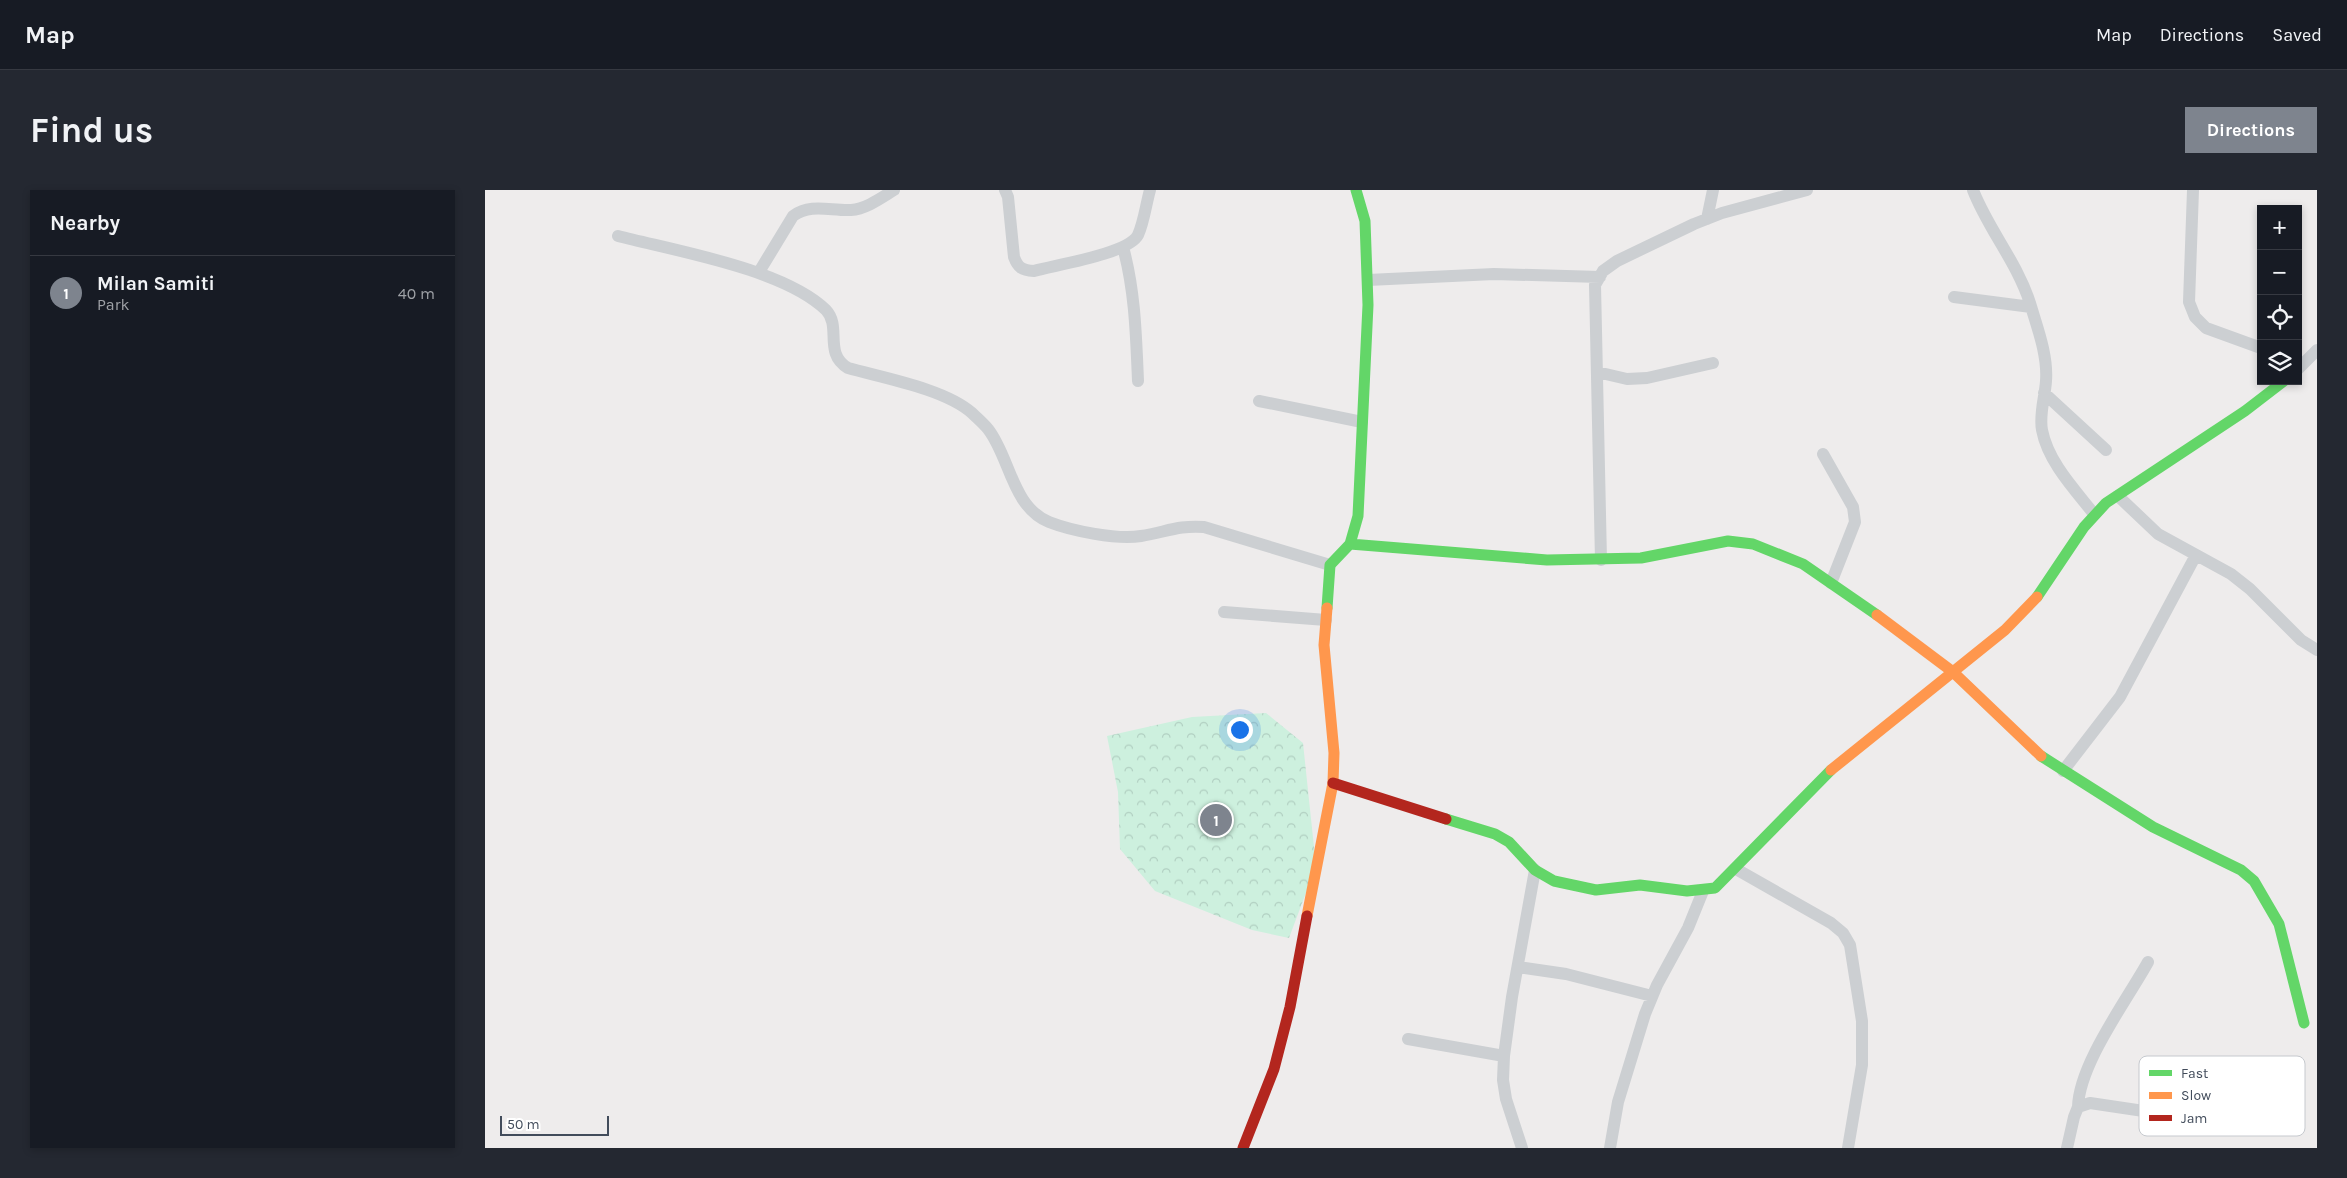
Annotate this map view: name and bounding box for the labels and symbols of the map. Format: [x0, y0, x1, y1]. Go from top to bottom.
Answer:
your location [1227, 717, 1253, 743]
pin: 1 [1200, 801, 1232, 839]
legend [2139, 1056, 2305, 1136]
text: Fast [2181, 1065, 2208, 1082]
text: Slow [2181, 1087, 2211, 1104]
text: Jam [2181, 1110, 2207, 1127]
scale bar [500, 1113, 609, 1136]

